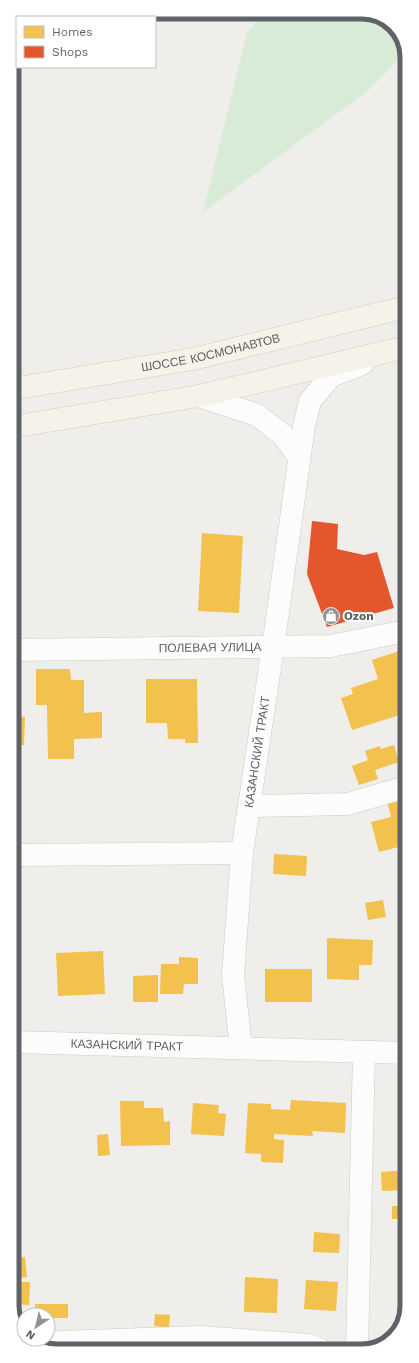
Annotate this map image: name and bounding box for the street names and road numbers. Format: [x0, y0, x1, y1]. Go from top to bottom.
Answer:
street label: ШОССЕ КОСМОНАВТОВ [140, 331, 282, 374]
street label: ПОЛЕВАЯ УЛИЦА [159, 640, 261, 655]
street label: КАЗАНСКИЙ ТРАКТ [242, 694, 273, 809]
street label: КАЗАНСКИЙ ТРАКТ [70, 1037, 184, 1054]

